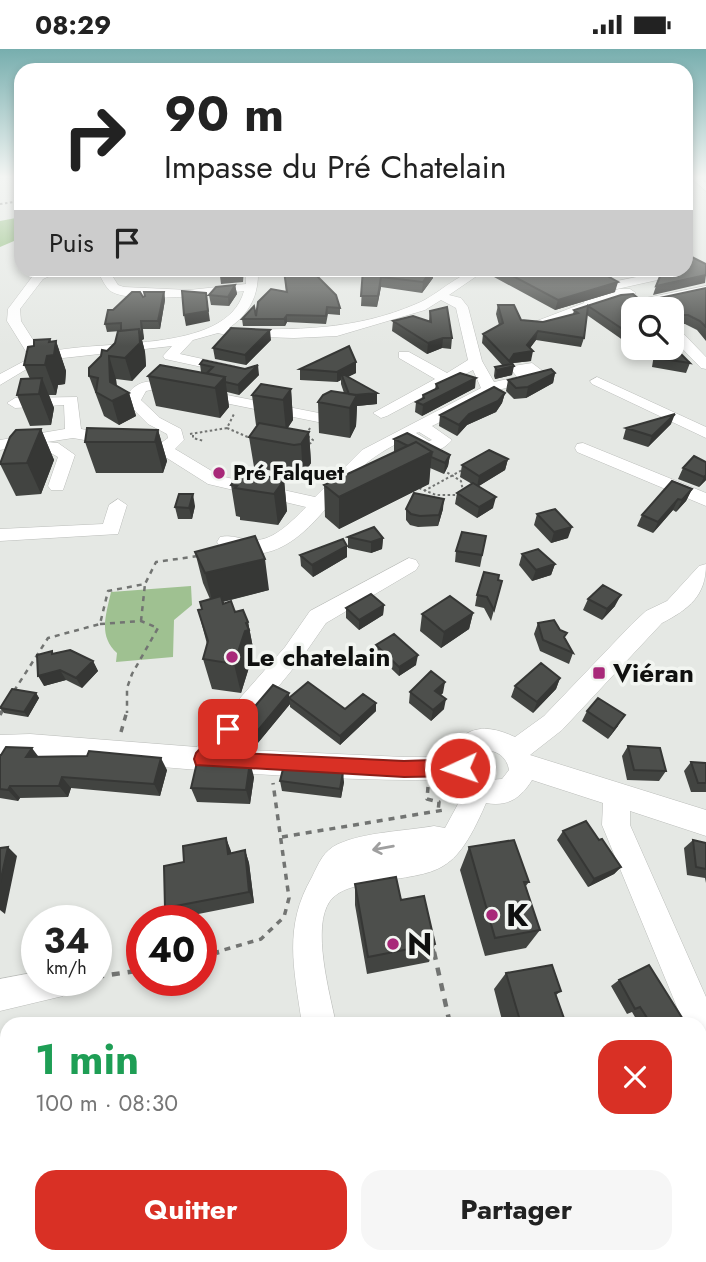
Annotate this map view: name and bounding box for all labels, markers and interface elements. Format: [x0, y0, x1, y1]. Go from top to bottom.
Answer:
text: 08:29 [35, 6, 111, 44]
text: 90 m [164, 79, 284, 149]
icon: right [49, 91, 140, 182]
text: Impasse du Pré Chatelain [164, 144, 507, 190]
text: Puis [49, 224, 94, 262]
icon: arrive [108, 224, 146, 262]
map controls [621, 297, 684, 360]
button: search [621, 297, 684, 360]
place label: Pré Falquet [233, 458, 344, 488]
marker: Pré Falquet [211, 465, 227, 481]
place label: Le chatelain [246, 638, 390, 676]
marker: Le chatelain [224, 649, 240, 665]
place label: Viéran [612, 654, 694, 692]
marker: Viéran [591, 665, 607, 681]
pin [198, 699, 258, 759]
icon: arrive [209, 710, 247, 748]
position arrow [423, 731, 497, 805]
one-way arrow [372, 842, 395, 855]
place label: K [506, 892, 529, 938]
speed limit sign: 40 [126, 905, 217, 996]
marker: K [484, 907, 500, 923]
text: 34 [43, 916, 90, 966]
place label: N [407, 921, 432, 967]
marker: N [385, 936, 401, 952]
text: km/h [46, 955, 87, 981]
text: 1 min [35, 1029, 139, 1090]
button: close [598, 1040, 672, 1114]
text: 100 m · 08:30 [35, 1086, 178, 1120]
button: Quitter [35, 1170, 347, 1250]
button: Partager [361, 1170, 672, 1250]

